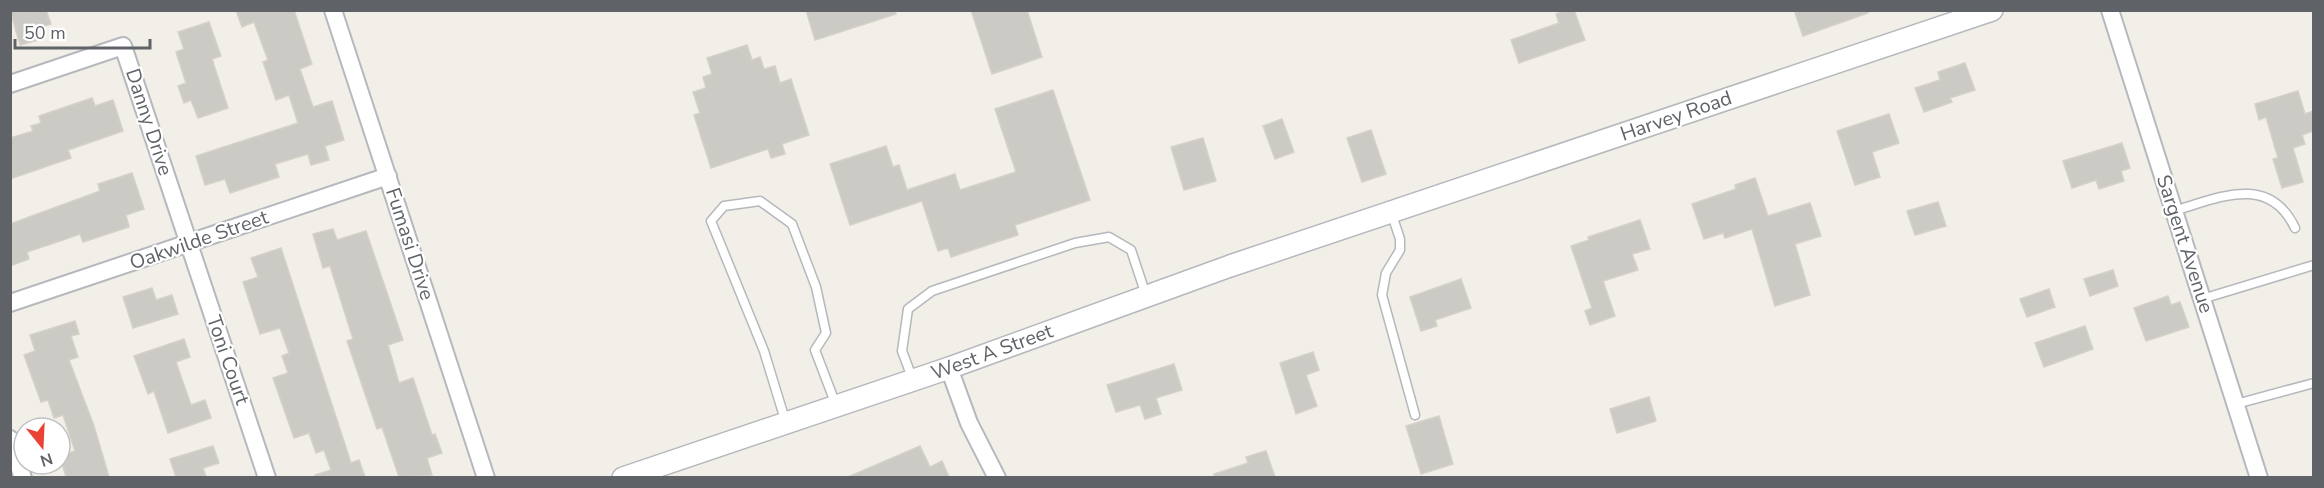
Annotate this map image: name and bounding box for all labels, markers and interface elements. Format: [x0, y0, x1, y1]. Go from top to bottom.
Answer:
scale bar [15, 12, 150, 50]
text: 50 m [24, 21, 66, 45]
street label: Danny Drive [119, 65, 179, 179]
street label: Harvey Road [1617, 84, 1735, 148]
street label: Sargent Avenue [2150, 171, 2220, 317]
street label: Fumasi Drive [379, 184, 441, 304]
street label: Oakwilde Street [126, 203, 273, 276]
street label: Toni Court [200, 312, 256, 409]
street label: West A Street [928, 317, 1057, 386]
north arrow [12, 416, 72, 476]
text: N [37, 447, 55, 472]

